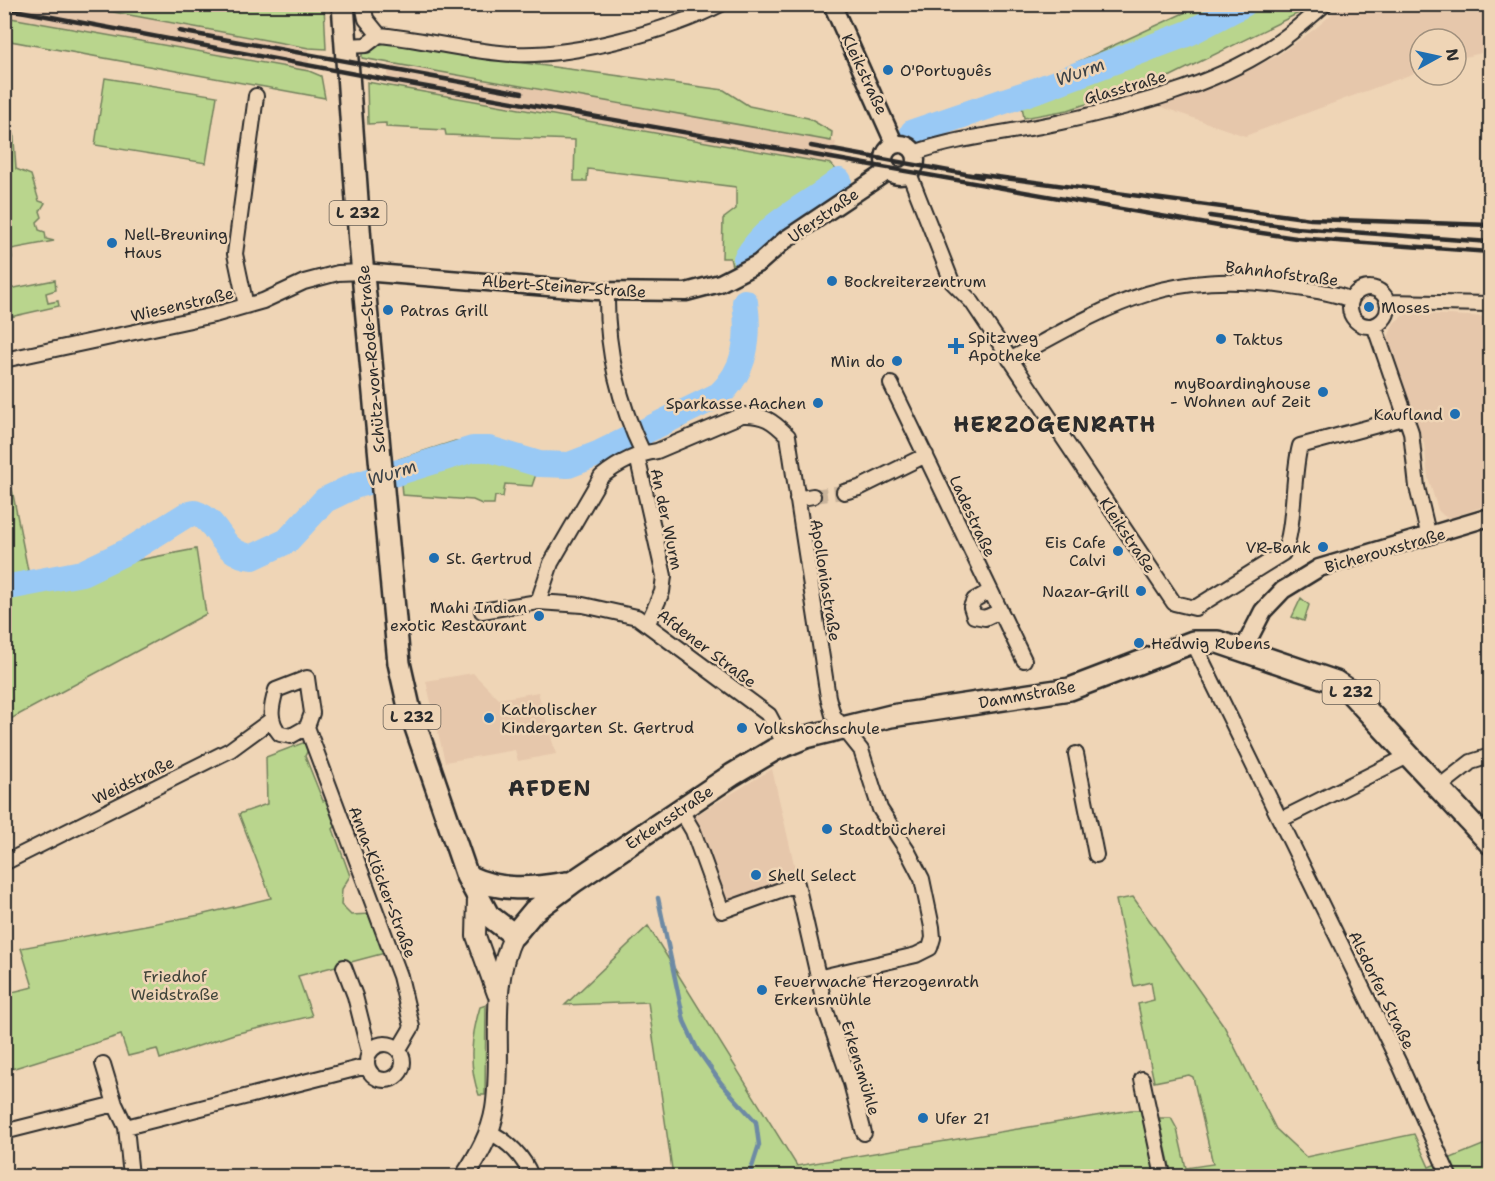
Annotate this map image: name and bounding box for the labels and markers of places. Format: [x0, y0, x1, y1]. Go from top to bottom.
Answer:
place label: O'Português [900, 60, 992, 81]
marker: O'Português [881, 63, 895, 77]
place label: Nell-Breuning Haus [124, 224, 228, 263]
marker: Nell-Breuning Haus [105, 236, 119, 250]
place label: Bockreiterzentrum [844, 271, 987, 292]
marker: Bockreiterzentrum [825, 274, 839, 288]
place label: Moses [1381, 297, 1430, 318]
place label: Patras Grill [400, 300, 488, 321]
marker: Moses [1362, 300, 1376, 314]
marker: Patras Grill [381, 303, 395, 317]
place label: Spitzweg Apotheke [968, 327, 1041, 366]
place label: Taktus [1233, 329, 1283, 350]
marker: Taktus [1214, 332, 1228, 346]
marker: Spitzweg Apotheke [949, 339, 963, 353]
place label: Min do [830, 351, 885, 372]
marker: Min do [890, 354, 904, 368]
place label: myBoardinghouse - Wohnen auf Zeit [1170, 373, 1311, 412]
marker: myBoardinghouse - Wohnen auf Zeit [1316, 385, 1330, 399]
place label: Sparkasse Aachen [666, 393, 806, 414]
marker: Sparkasse Aachen [811, 396, 825, 410]
place label: Kaufland [1373, 404, 1443, 425]
marker: Kaufland [1448, 407, 1462, 421]
place label: Eis Cafe Calvi [1045, 532, 1106, 571]
place label: VR-Bank [1245, 537, 1311, 558]
marker: VR-Bank [1316, 540, 1330, 554]
marker: Eis Cafe Calvi [1111, 544, 1125, 558]
place label: St. Gertrud [446, 548, 532, 569]
marker: St. Gertrud [427, 551, 441, 565]
place label: Nazar-Grill [1042, 581, 1129, 602]
marker: Nazar-Grill [1134, 584, 1148, 598]
place label: Mahi Indian exotic Restaurant [390, 597, 527, 636]
marker: Mahi Indian exotic Restaurant [532, 609, 546, 623]
place label: Hedwig Rubens [1151, 633, 1271, 654]
marker: Hedwig Rubens [1132, 636, 1146, 650]
place label: Katholischer Kindergarten St. Gertrud [501, 699, 694, 738]
marker: Katholischer Kindergarten St. Gertrud [482, 711, 496, 725]
place label: Volkshochschule [754, 718, 880, 739]
marker: Volkshochschule [735, 721, 749, 735]
place label: Stadtbücherei [839, 819, 946, 840]
marker: Stadtbücherei [820, 822, 834, 836]
place label: Shell Select [768, 865, 856, 886]
marker: Shell Select [749, 868, 763, 882]
place label: Feuerwache Herzogenrath Erkensmühle [774, 971, 979, 1010]
marker: Feuerwache Herzogenrath Erkensmühle [755, 983, 769, 997]
place label: Ufer 21 [935, 1108, 990, 1129]
marker: Ufer 21 [916, 1111, 930, 1125]

